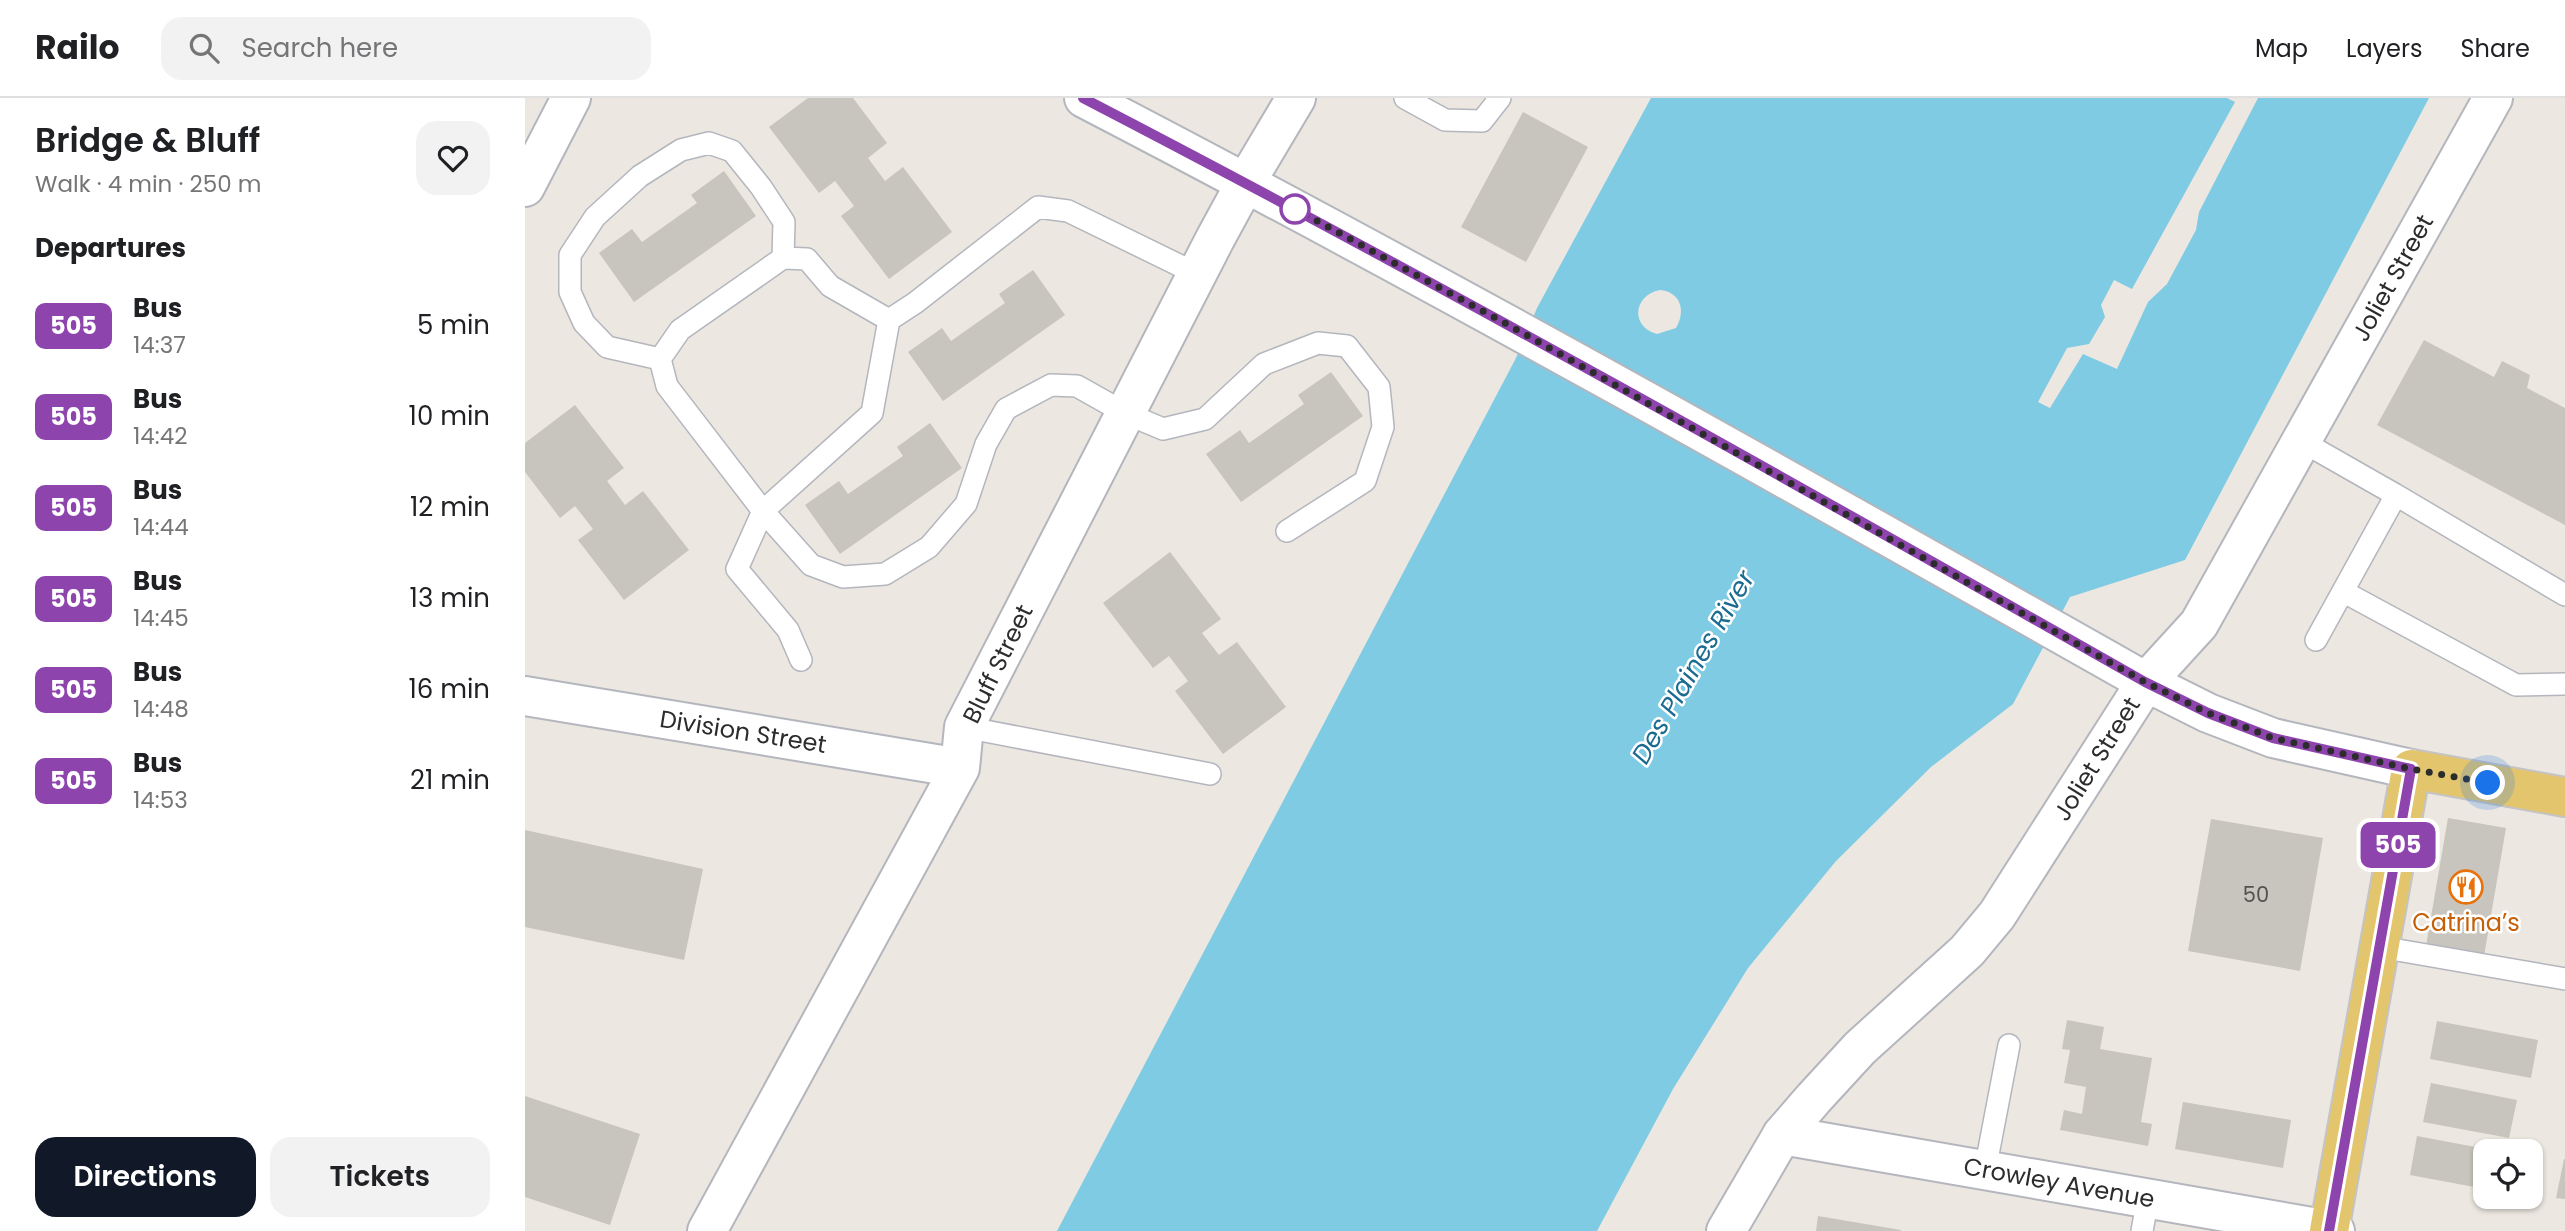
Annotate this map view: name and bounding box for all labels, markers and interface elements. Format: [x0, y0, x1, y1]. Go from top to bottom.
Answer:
search box [161, 17, 651, 80]
text: Railo [35, 24, 119, 71]
icon: search [185, 29, 223, 67]
text: Search here [241, 30, 398, 66]
text: Map [2255, 32, 2308, 65]
text: Layers [2346, 32, 2422, 65]
text: Share [2460, 32, 2530, 65]
text: Bridge & Bluff [35, 117, 260, 164]
button: heart [416, 121, 490, 195]
text: Walk · 4 min · 250 m [35, 168, 261, 200]
unlabelled marker [1280, 194, 1310, 224]
street label: Joliet Street [2344, 208, 2441, 347]
text: Departures [35, 230, 186, 266]
text: Bus [133, 290, 182, 326]
text: 5 min [417, 307, 490, 343]
text: 505 [50, 309, 97, 342]
text: 14:37 [133, 329, 186, 361]
text: Bus [133, 381, 182, 417]
text: 10 min [409, 398, 490, 434]
text: 505 [50, 400, 97, 433]
text: 14:42 [133, 420, 187, 452]
text: Bus [133, 472, 182, 508]
text: 12 min [410, 489, 490, 525]
text: 505 [50, 491, 97, 524]
text: 14:44 [133, 511, 189, 543]
text: Bus [133, 563, 182, 599]
water label: Des Plaines River [1623, 563, 1764, 770]
text: 13 min [410, 580, 490, 616]
text: 505 [50, 582, 97, 615]
street label: Bluff Street [955, 599, 1041, 729]
text: 14:45 [133, 602, 189, 634]
text: Bus [133, 654, 182, 690]
text: 16 min [408, 671, 490, 707]
text: 505 [50, 673, 97, 706]
street label: Joliet Street [2045, 691, 2148, 827]
text: 14:48 [133, 693, 189, 725]
street label: Division Street [657, 702, 829, 761]
text: Bus [133, 745, 182, 781]
text: 21 min [410, 762, 490, 798]
text: 505 [50, 764, 97, 797]
your location [2470, 765, 2505, 800]
text: 14:53 [133, 784, 188, 816]
line badge: 505 [2358, 822, 2438, 868]
text: 505 [2375, 828, 2421, 861]
restaurant icon: Catrina’s [2447, 868, 2485, 906]
house number: 50 [2243, 880, 2269, 909]
place label: Catrina’s [2412, 906, 2520, 939]
button: Directions [35, 1137, 256, 1217]
button: Tickets [270, 1137, 490, 1217]
map controls [2473, 1139, 2543, 1209]
button: locate [2473, 1139, 2543, 1209]
street label: Crowley Avenue [1961, 1149, 2157, 1216]

